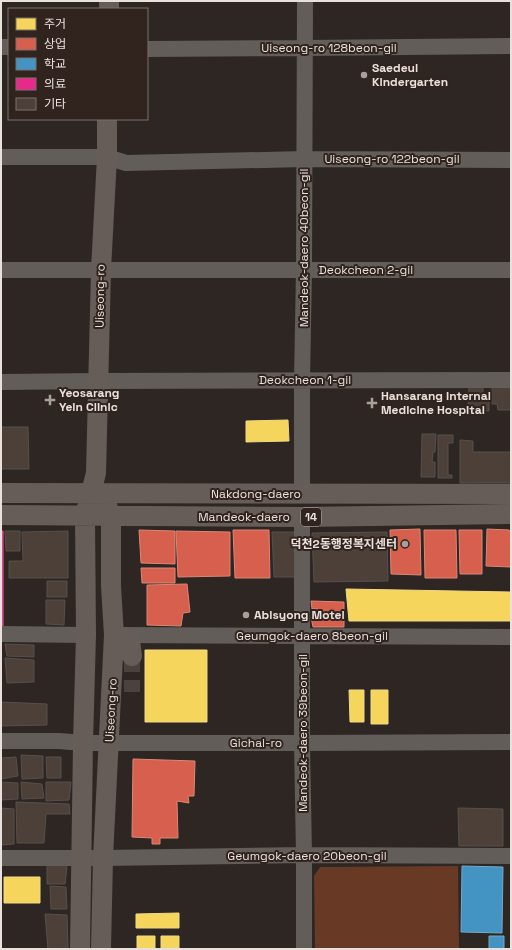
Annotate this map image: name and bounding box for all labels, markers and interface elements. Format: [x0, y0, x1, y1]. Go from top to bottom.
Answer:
legend [8, 8, 148, 120]
text: 주거 [44, 16, 66, 32]
text: 상업 [44, 36, 66, 52]
street label: Uiseong-ro 128beon-gil [261, 40, 397, 56]
text: 학교 [44, 56, 66, 72]
place label: Saedeul Kindergarten [372, 60, 448, 90]
marker: Saedeul Kindergarten [359, 70, 369, 80]
text: 의료 [44, 76, 66, 92]
text: 기타 [44, 96, 66, 112]
street label: Uiseong-ro 122beon-gil [324, 151, 460, 167]
street label: Mandeok-daero 40beon-gil [296, 169, 312, 327]
street label: Deokcheon 2-gil [319, 262, 413, 278]
street label: Uiseong-ro [91, 264, 109, 328]
street label: Deokcheon 1-gil [259, 372, 351, 388]
place label: Yeosarang Yein Clinic [59, 385, 119, 415]
place label: Hansarang Internal Medicine Hospital [381, 388, 491, 418]
marker: Yeosarang Yein Clinic [44, 394, 56, 406]
marker: Hansarang Internal Medicine Hospital [366, 397, 378, 409]
street label: Nakdong-daero [211, 486, 301, 502]
road number: 14 [301, 508, 321, 526]
street label: Mandeok-daero [198, 509, 290, 525]
place label: 덕천2동행정복지센터 [291, 536, 397, 552]
marker: 덕천2동행정복지센터 [400, 539, 410, 549]
place label: Abisyong Motel [254, 607, 345, 623]
marker: Abisyong Motel [241, 610, 251, 620]
street label: Geumgok-daero 8beon-gil [236, 628, 388, 644]
street label: Mandeok-daero 39beon-gil [295, 654, 311, 812]
street label: Uiseong-ro [101, 678, 121, 742]
street label: Gichal-ro [230, 735, 282, 751]
street label: Geumgok-daero 20beon-gil [227, 848, 387, 864]

